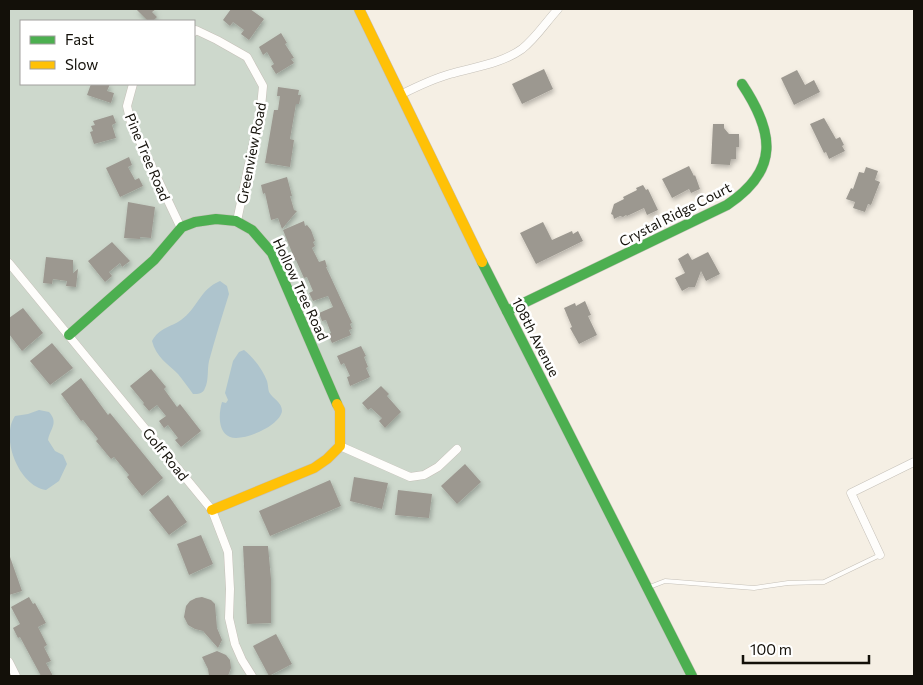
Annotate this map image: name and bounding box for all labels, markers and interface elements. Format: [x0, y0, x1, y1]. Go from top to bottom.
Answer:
legend [20, 20, 195, 85]
text: Fast [65, 30, 94, 48]
text: Slow [65, 55, 98, 73]
street label: Greenview Road [233, 101, 269, 205]
street label: Pine Tree Road [122, 111, 174, 203]
street label: Crystal Ridge Court [616, 178, 734, 250]
street label: Hollow Tree Road [270, 235, 332, 343]
street label: 108th Avenue [509, 295, 563, 379]
street label: Golf Road [140, 424, 192, 484]
scale bar [743, 632, 869, 664]
text: 100 m [750, 640, 792, 658]

